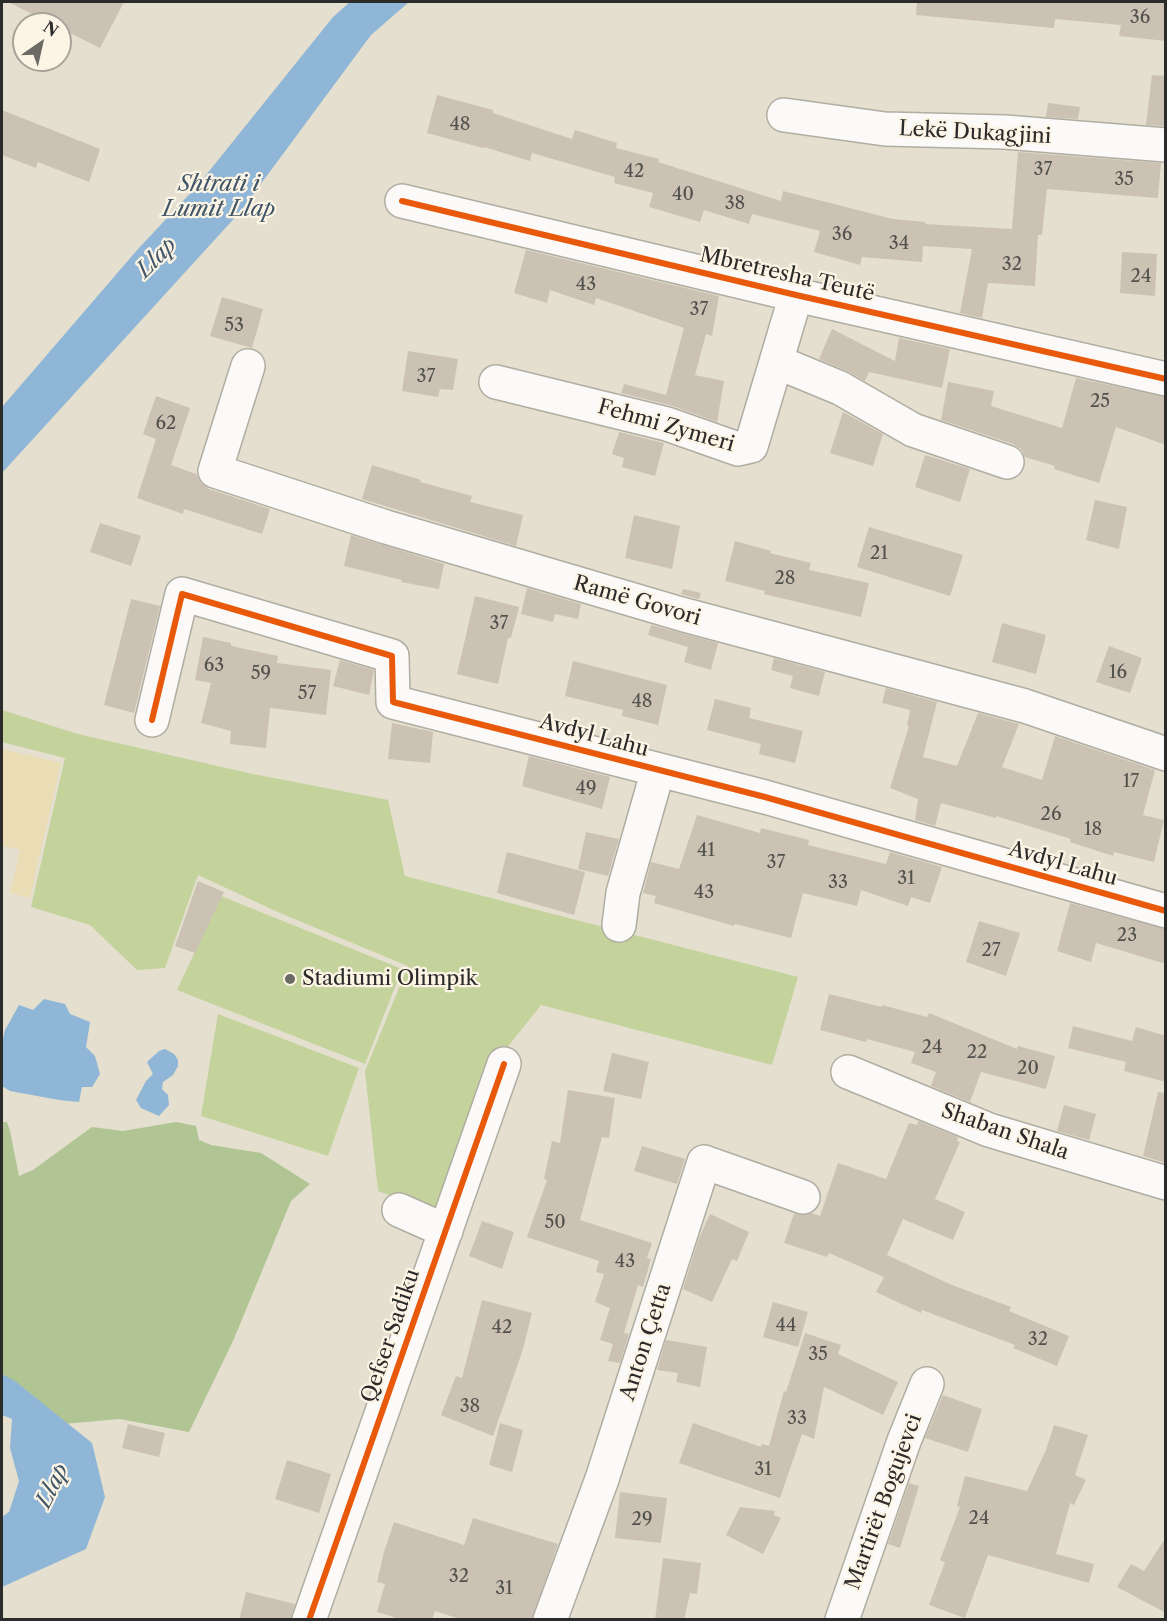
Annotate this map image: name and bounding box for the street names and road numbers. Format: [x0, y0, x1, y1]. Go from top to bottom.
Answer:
street label: Lekë Dukagjini [898, 116, 1052, 150]
street label: Mbretresha Teutë [697, 243, 877, 307]
street label: Fehmi Zymeri [595, 394, 737, 458]
street label: Ramë Govori [570, 571, 704, 631]
street label: Avdyl Lahu [537, 709, 651, 763]
street label: Avdyl Lahu [1006, 836, 1120, 892]
street label: Shaban Shala [938, 1098, 1072, 1166]
street label: Qefser Sadiku [356, 1266, 426, 1406]
street label: Anton Çetta [615, 1280, 677, 1404]
street label: Martirët Bogujevci [840, 1411, 928, 1593]

